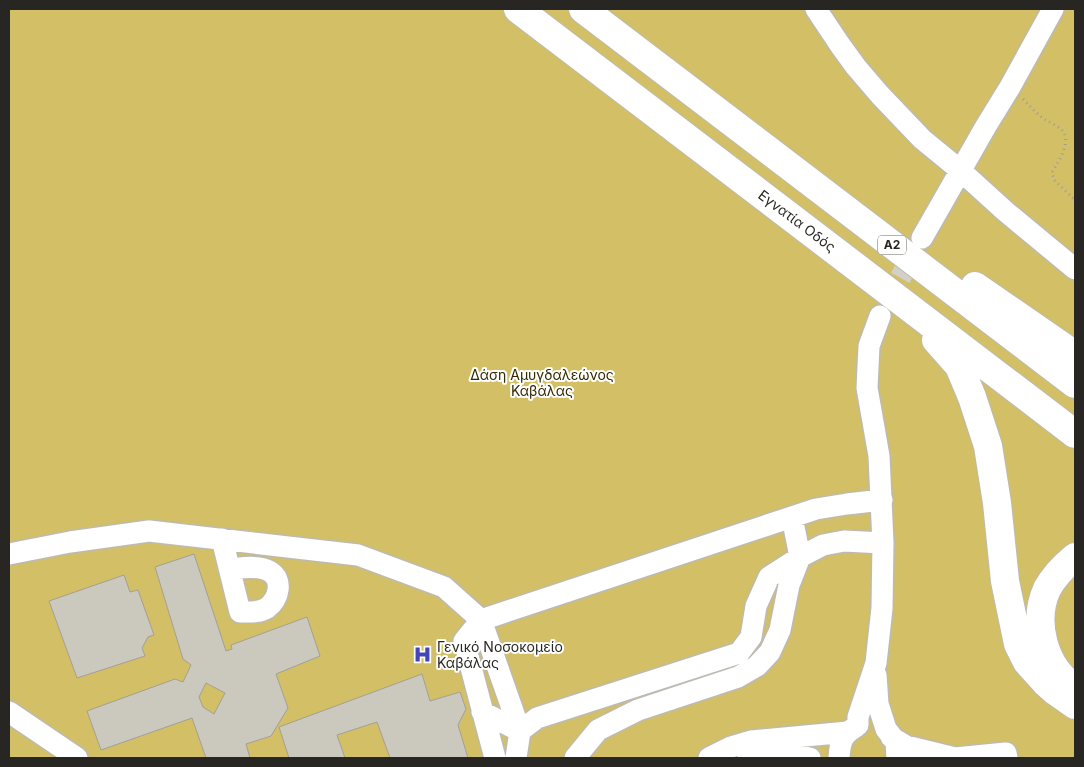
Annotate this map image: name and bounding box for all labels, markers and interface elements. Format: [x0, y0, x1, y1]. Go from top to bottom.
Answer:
street label: Εγνατία Οδός [755, 186, 839, 255]
road number: Α2 [878, 236, 906, 254]
park label: Δάση Αμυγδαλεώνος Καβάλας [470, 366, 614, 399]
place label: Γενικό Νοσοκομείο Καβάλας [437, 638, 563, 671]
hospital icon: Γενικό Νοσοκομείο Καβάλας [413, 645, 433, 665]

